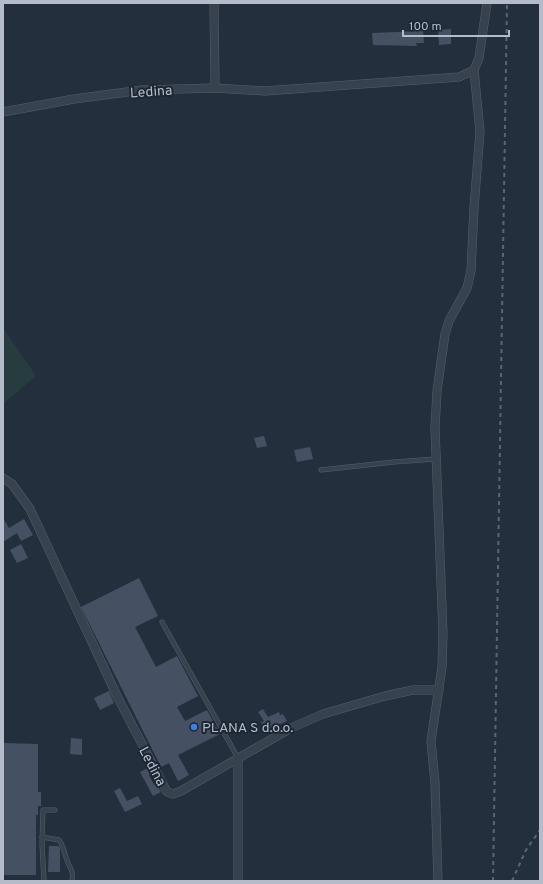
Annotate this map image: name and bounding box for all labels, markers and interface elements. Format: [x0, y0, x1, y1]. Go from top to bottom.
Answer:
scale bar [403, 12, 509, 38]
text: 100 m [409, 19, 442, 35]
street label: Ledina [129, 83, 173, 102]
place label: PLANA S d.o.o. [202, 720, 293, 737]
marker: PLANA S d.o.o. [189, 722, 199, 732]
street label: Ledina [134, 744, 169, 789]

